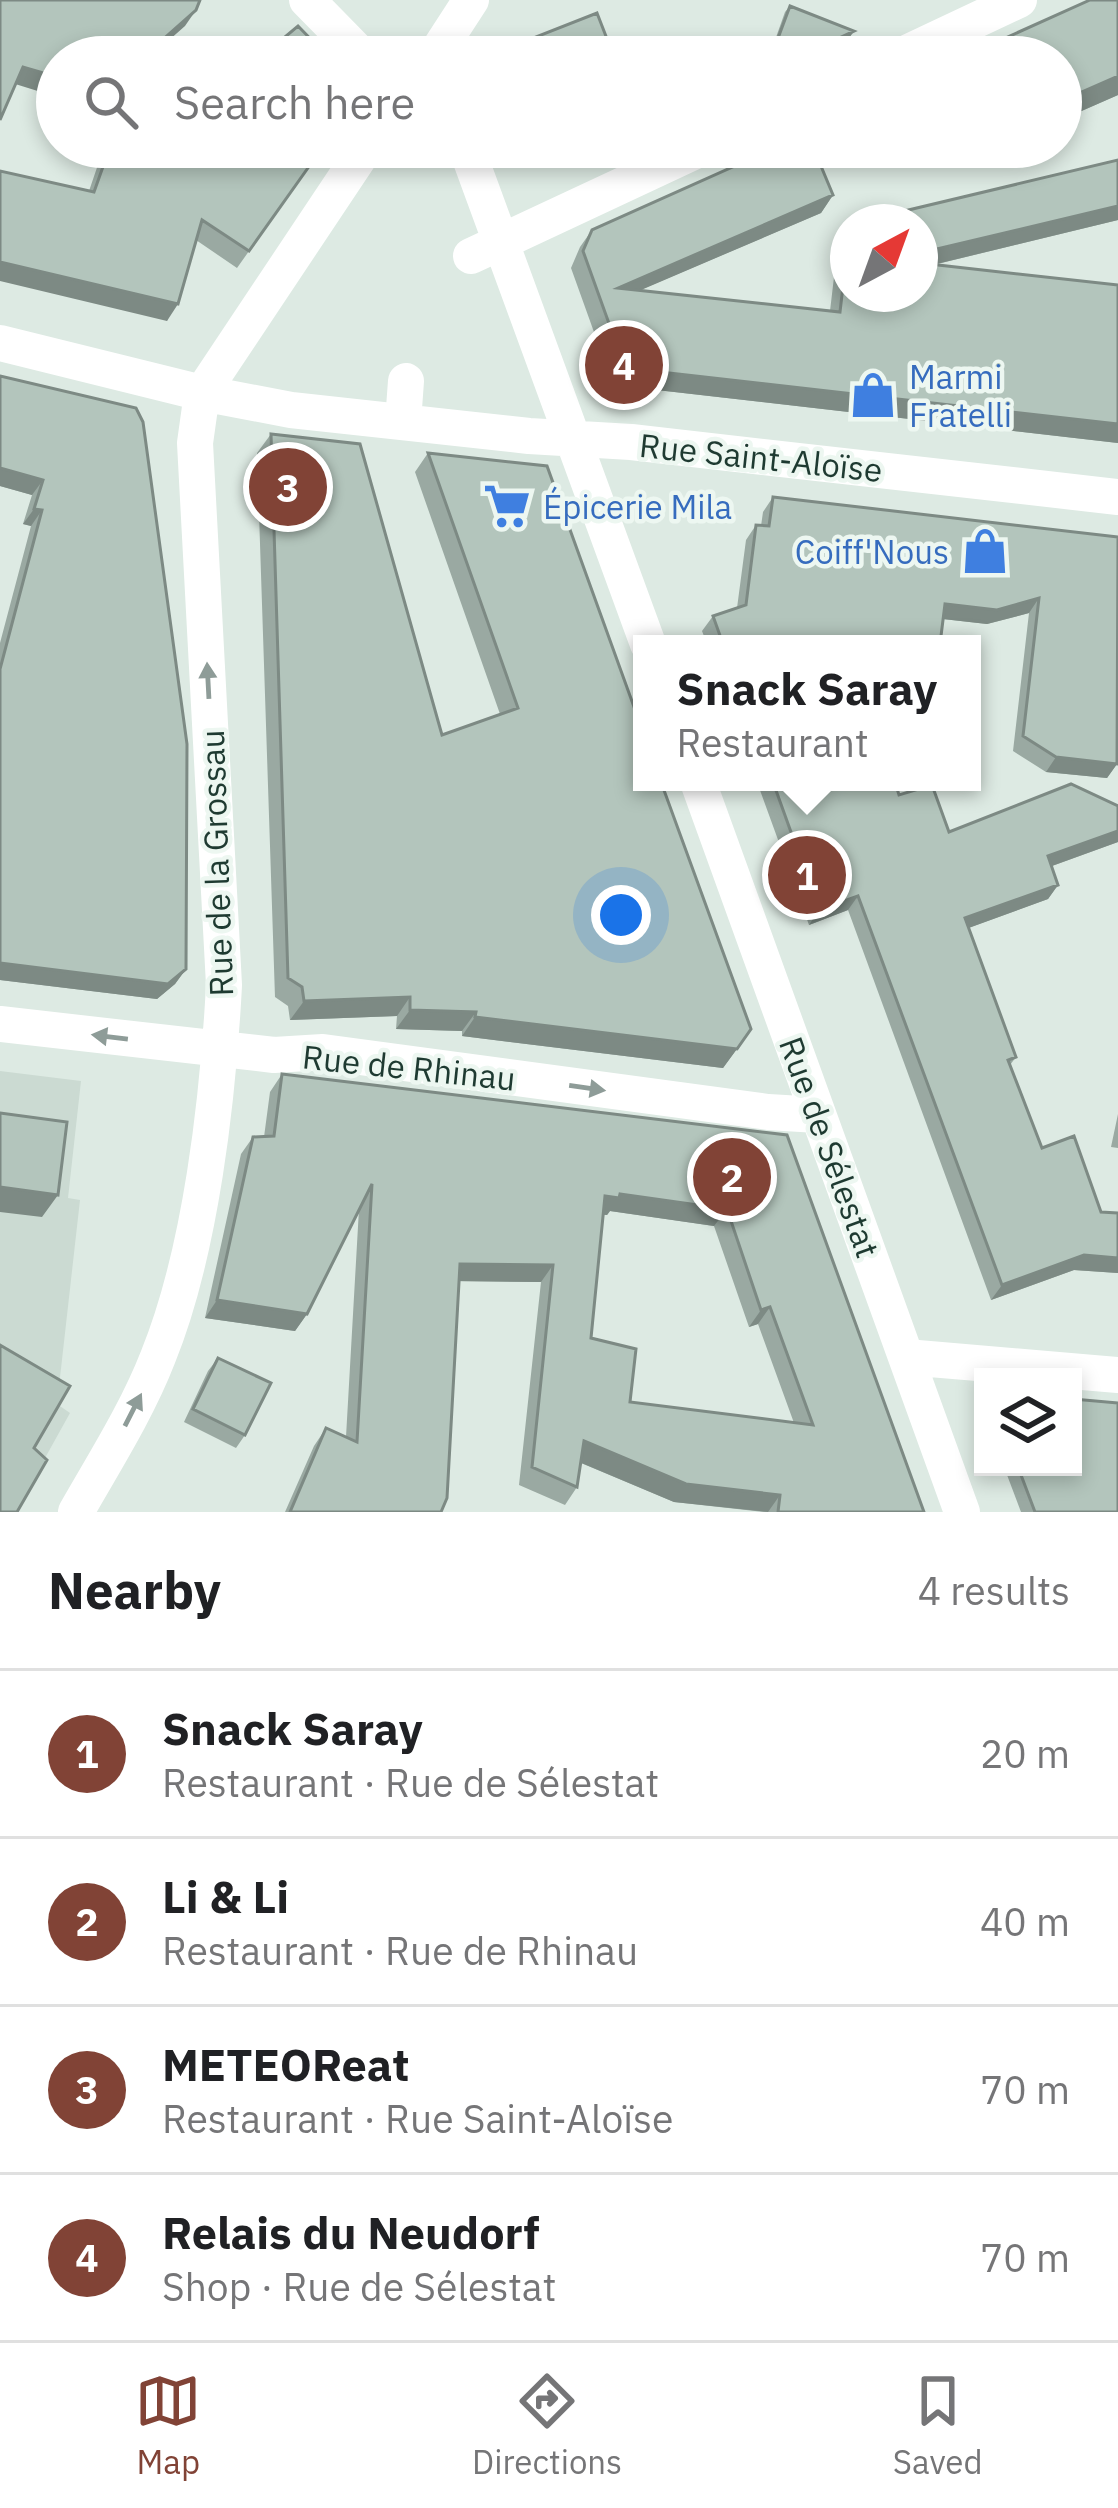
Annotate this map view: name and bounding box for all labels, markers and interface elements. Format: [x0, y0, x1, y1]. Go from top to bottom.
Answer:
search box [36, 36, 1082, 168]
icon: search [78, 69, 144, 135]
text: Search here [174, 73, 415, 131]
north arrow [830, 204, 938, 312]
pin: 4 [585, 320, 663, 410]
place label: Marmi Fratelli [909, 355, 1012, 436]
shop icon: Marmi Fratelli [848, 370, 898, 420]
street label: Rue Saint-Aloïse [637, 423, 885, 491]
pin: 3 [249, 442, 327, 532]
supermarket icon: Épicerie Mila [482, 481, 532, 531]
place label: Épicerie Mila [543, 485, 732, 528]
shop icon: Coiff'Nous [960, 526, 1010, 576]
place label: Coiff'Nous [795, 530, 949, 573]
popup [633, 635, 981, 791]
text: Snack Saray [677, 659, 937, 717]
one-way arrow [198, 661, 217, 699]
text: Restaurant [677, 717, 869, 768]
street label: Rue de la Grossau [190, 729, 242, 997]
pin: 1 [768, 830, 846, 920]
your location [591, 885, 651, 945]
one-way arrow [91, 1027, 128, 1046]
street label: Rue de Sélestat [770, 1031, 890, 1263]
street label: Rue de Rhinau [300, 1034, 518, 1100]
one-way arrow [568, 1078, 606, 1097]
pin: 2 [693, 1132, 771, 1222]
map controls [974, 1368, 1082, 1476]
button: layers [974, 1368, 1082, 1476]
one-way arrow [123, 1393, 143, 1427]
text: Nearby [48, 1557, 221, 1623]
text: 4 results [918, 1565, 1070, 1616]
text: Snack Saray [162, 1699, 423, 1757]
text: 1 [75, 1728, 99, 1779]
text: 20 m [980, 1728, 1070, 1779]
text: Restaurant · Rue de Sélestat [162, 1757, 659, 1808]
text: Li & Li [162, 1867, 289, 1925]
text: 2 [75, 1896, 99, 1947]
text: 40 m [980, 1896, 1070, 1947]
text: Restaurant · Rue de Rhinau [162, 1925, 638, 1976]
text: METEOReat [162, 2035, 409, 2093]
text: 3 [75, 2064, 99, 2115]
text: 70 m [980, 2064, 1070, 2115]
text: Restaurant · Rue Saint-Aloïse [162, 2093, 674, 2144]
text: Relais du Neudorf [162, 2203, 539, 2261]
text: 4 [75, 2232, 99, 2283]
text: 70 m [980, 2232, 1070, 2283]
text: Shop · Rue de Sélestat [162, 2261, 556, 2312]
tab: Map [135, 2368, 201, 2483]
tab: Directions [472, 2368, 622, 2483]
tab: Saved [893, 2368, 983, 2483]

